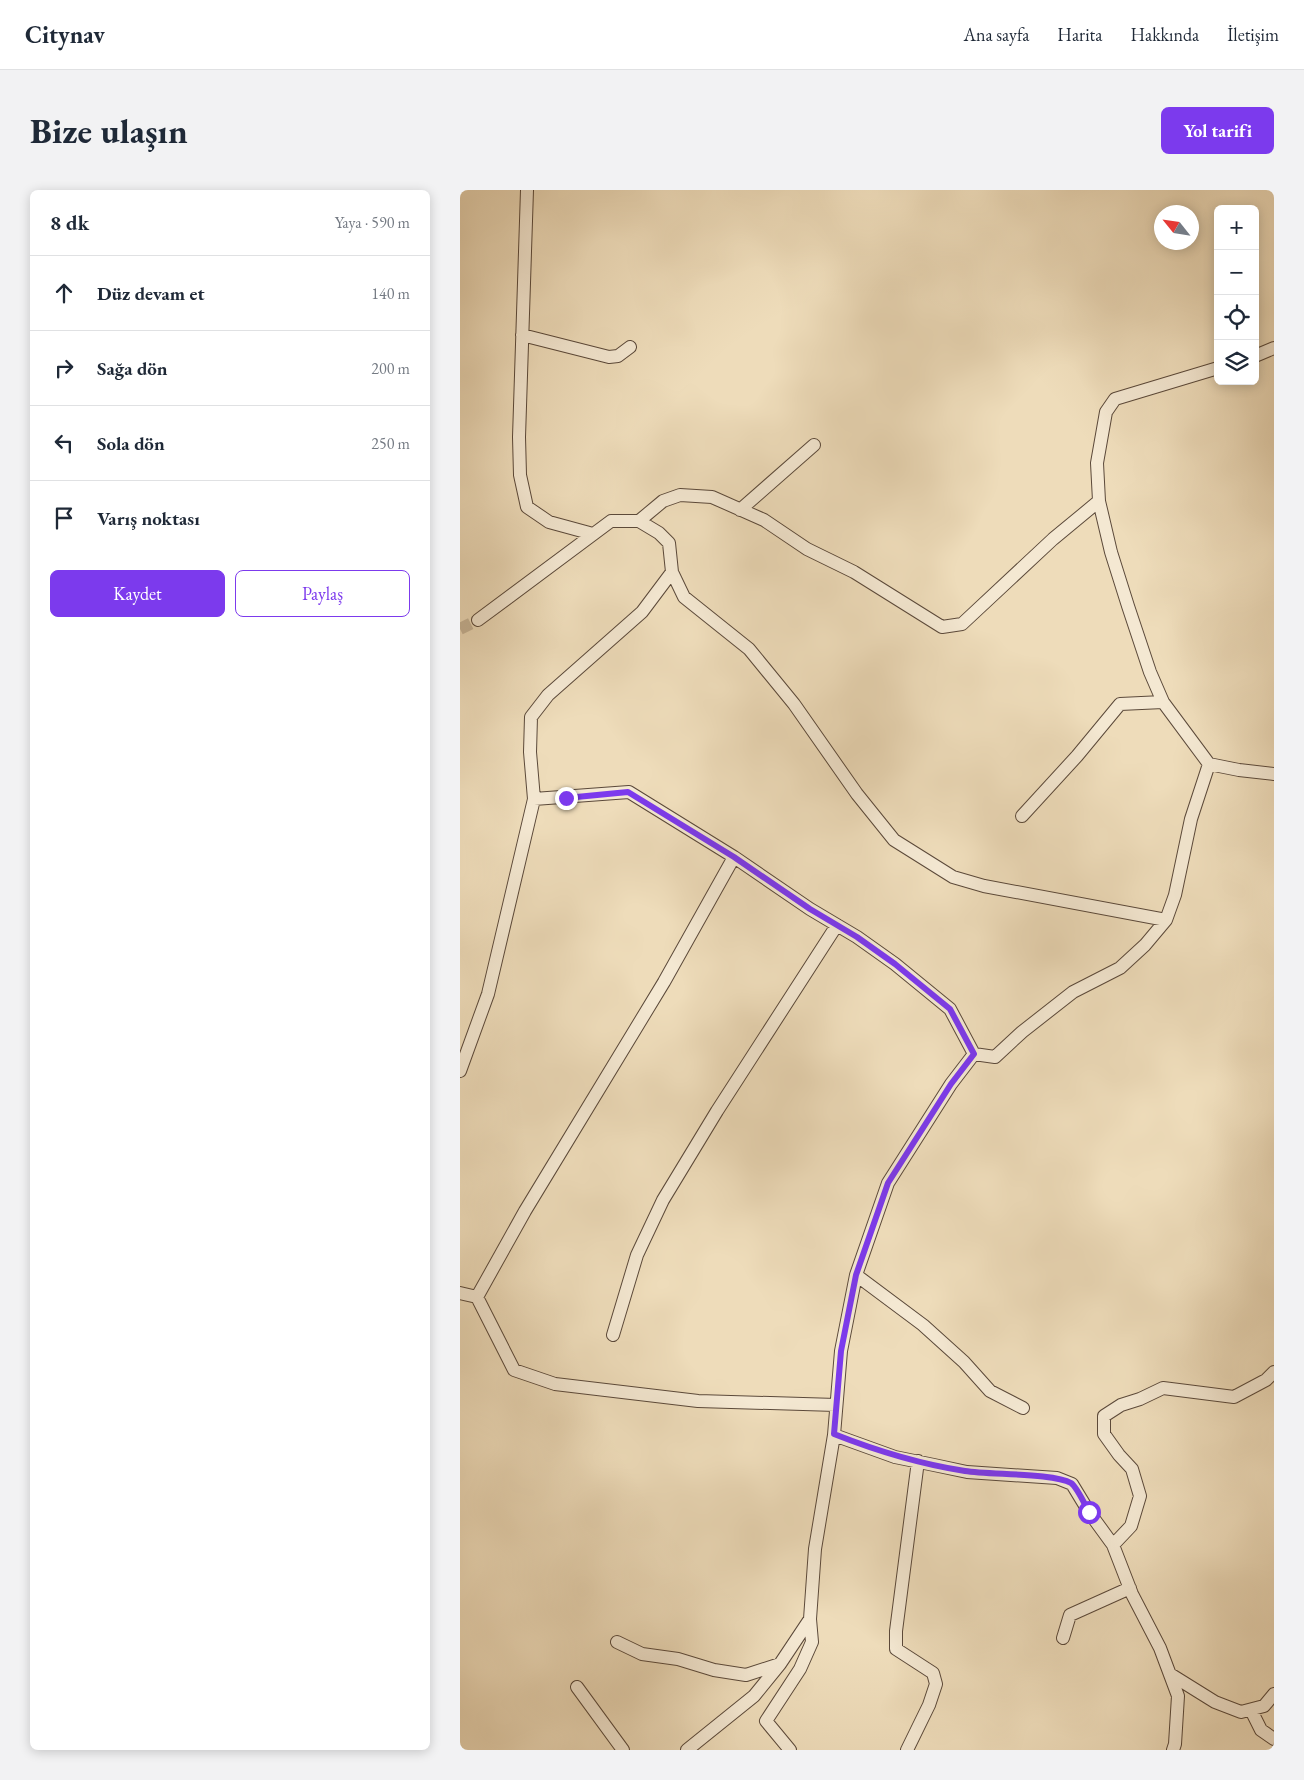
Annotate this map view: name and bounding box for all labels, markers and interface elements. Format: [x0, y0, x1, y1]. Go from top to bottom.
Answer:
text: Citynav [25, 19, 105, 50]
text: Ana sayfa [963, 23, 1029, 46]
text: Harita [1057, 23, 1102, 46]
text: Hakkında [1130, 23, 1199, 46]
text: İletişim [1227, 23, 1279, 46]
button: Yol tarifi [1161, 107, 1274, 154]
text: Bize ulaşın [30, 108, 188, 153]
north arrow [1154, 205, 1199, 250]
map controls [1214, 205, 1259, 385]
button: + [1214, 205, 1259, 250]
text: 8 dk [50, 209, 89, 236]
text: Yaya · 590 m [335, 212, 410, 233]
button: − [1214, 250, 1259, 295]
icon: ahead [50, 279, 78, 307]
text: Düz devam et [97, 281, 205, 306]
text: 140 m [371, 283, 410, 304]
button: locate [1214, 295, 1259, 340]
button: layers [1214, 340, 1259, 385]
icon: right [50, 354, 78, 382]
text: Sağa dön [97, 356, 168, 381]
text: 200 m [371, 358, 410, 379]
icon: left [50, 429, 78, 457]
text: Sola dön [97, 431, 165, 456]
text: 250 m [371, 433, 410, 454]
icon: arrive [50, 504, 78, 532]
text: Varış noktası [97, 506, 200, 531]
button: Kaydet [50, 570, 225, 617]
button: Paylaş [235, 570, 410, 617]
route end [555, 787, 578, 810]
route start [1078, 1501, 1101, 1524]

